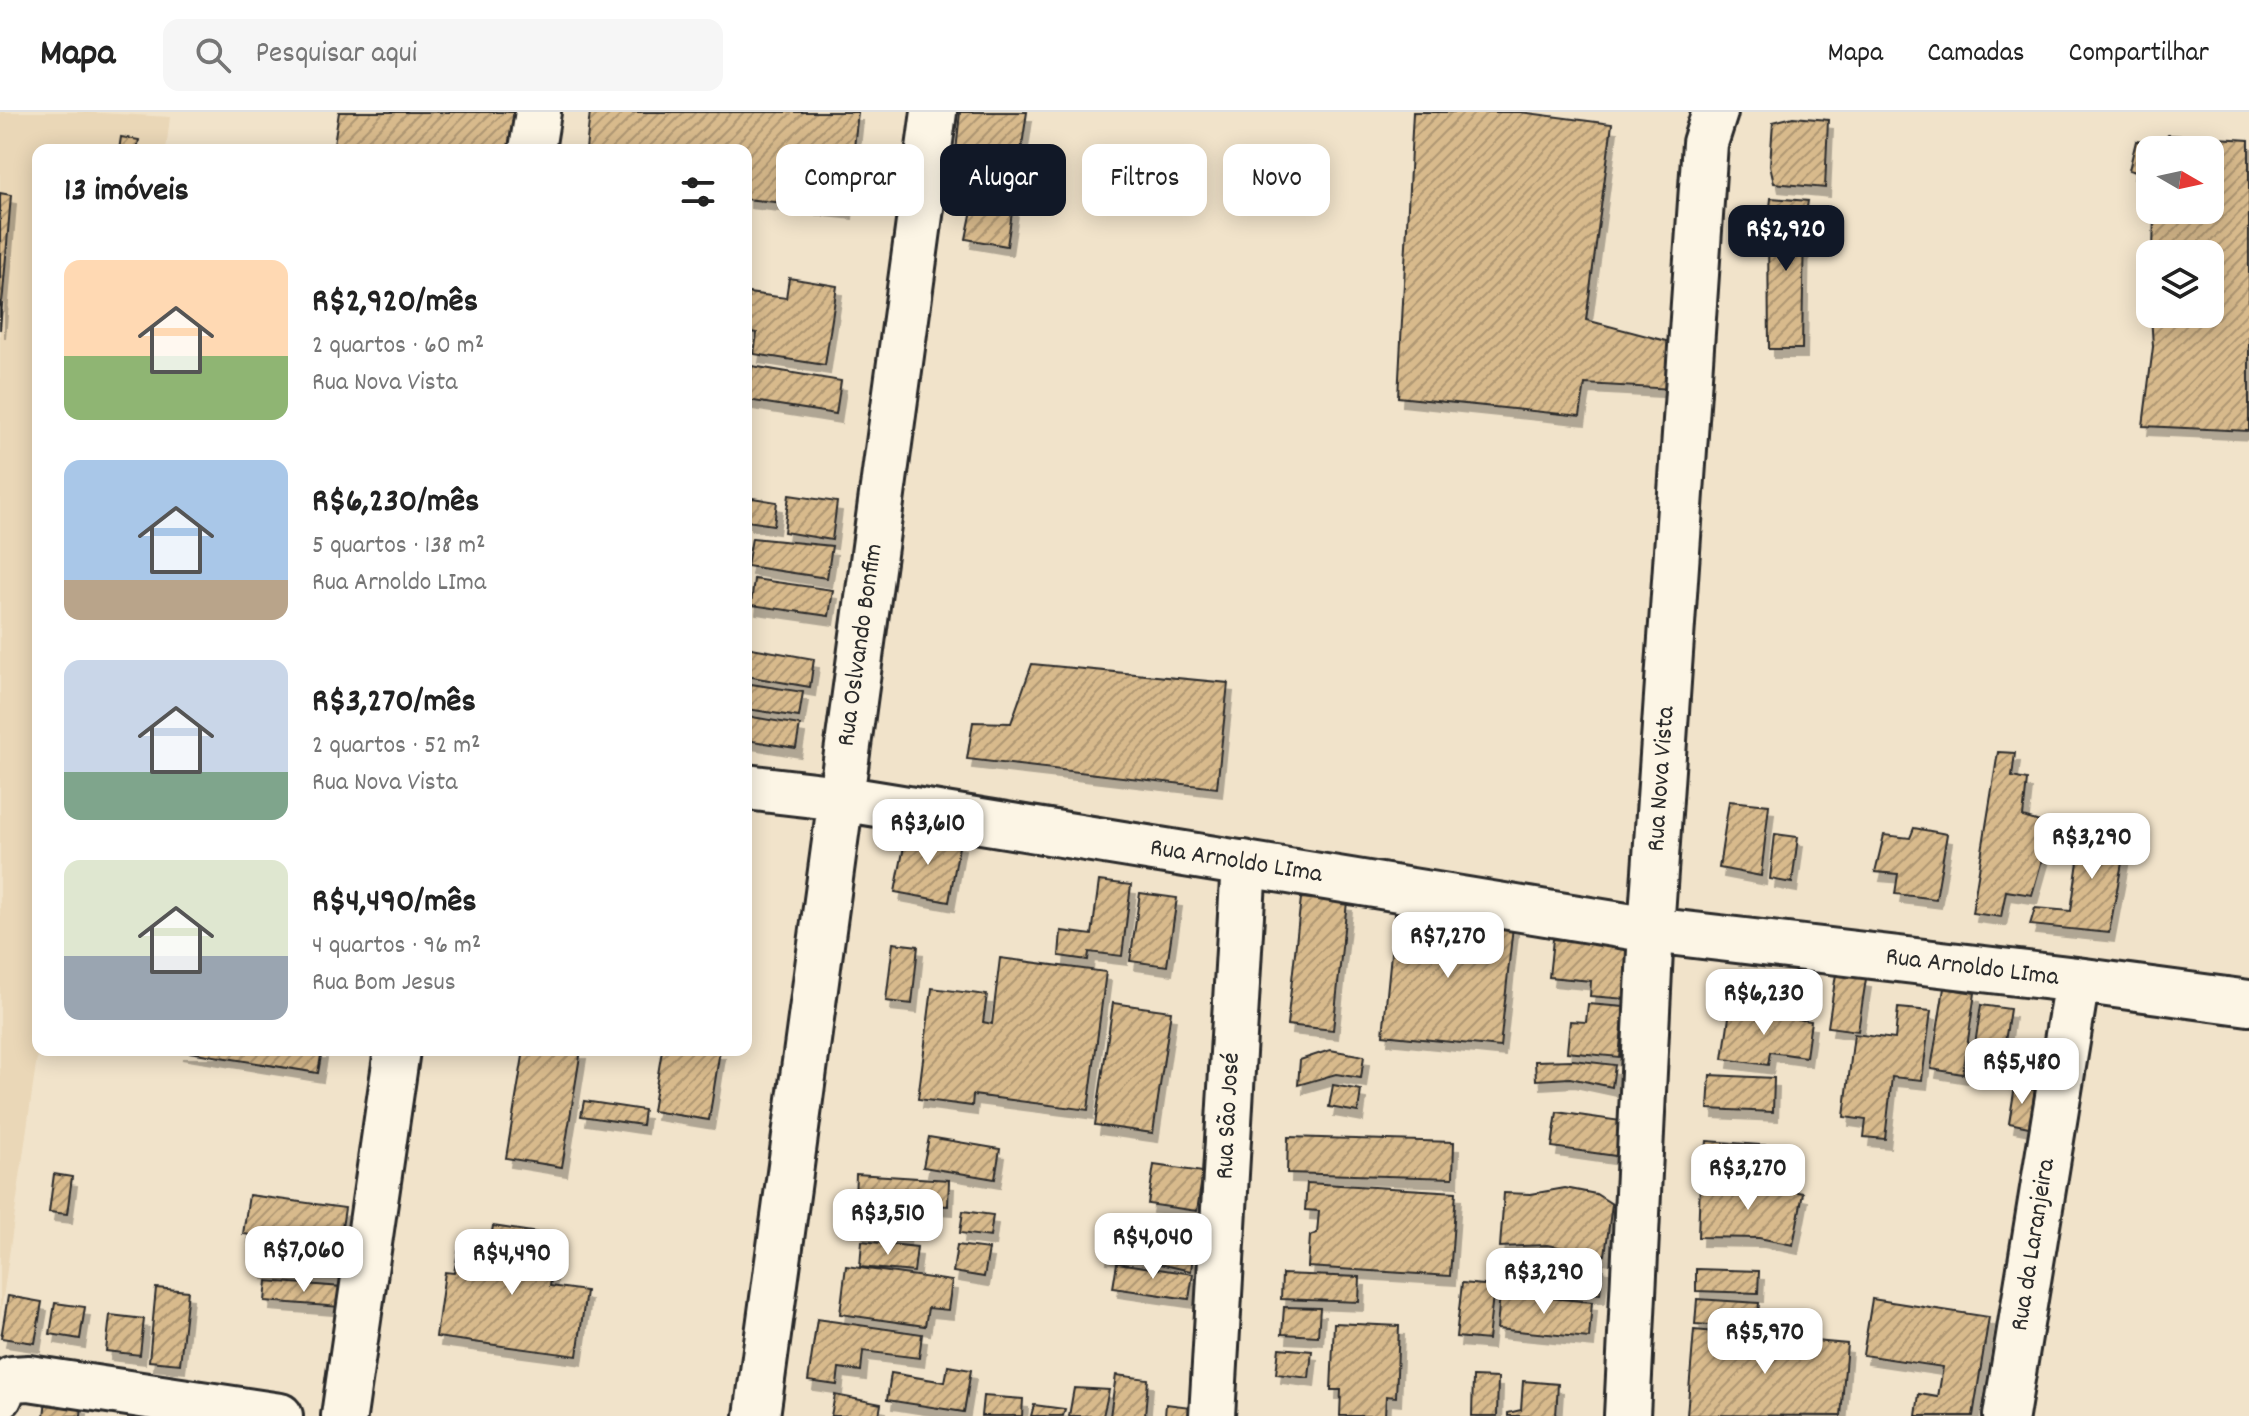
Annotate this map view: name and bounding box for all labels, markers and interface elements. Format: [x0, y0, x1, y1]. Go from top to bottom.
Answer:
search box [163, 19, 723, 91]
text: Mapa [40, 28, 115, 83]
icon: search [191, 33, 235, 77]
text: Pesquisar aqui [255, 34, 417, 77]
text: Mapa [1828, 35, 1883, 75]
text: Camadas [1927, 35, 2025, 75]
text: Compartilhar [2069, 35, 2209, 75]
north arrow [2136, 136, 2224, 224]
map controls [2136, 136, 2224, 328]
chip: Comprar [776, 144, 924, 216]
chip: Alugar [940, 144, 1066, 216]
chip: Filtros [1082, 144, 1207, 216]
chip: Novo [1223, 144, 1330, 216]
text: 13 imóveis [64, 168, 189, 217]
icon: filters [676, 170, 720, 214]
pin: R$2,920 [1712, 205, 1860, 273]
text: R$2,920 [1746, 212, 1826, 249]
button: layers [2136, 240, 2224, 328]
text: R$2,920/mês [312, 279, 478, 328]
icon: home [128, 292, 224, 388]
text: 2 quartos · 60 m² [312, 328, 484, 365]
text: Rua Nova Vista [312, 365, 457, 402]
text: R$6,230/mês [312, 479, 479, 528]
icon: home [128, 492, 224, 588]
text: 5 quartos · 138 m² [312, 528, 486, 565]
street label: Rua Oslvando Bonfim [828, 541, 894, 749]
text: Rua Arnoldo LIma [312, 565, 486, 602]
text: R$3,270/mês [312, 679, 476, 728]
icon: home [128, 692, 224, 788]
street label: Rua Nova Vista [1638, 704, 1686, 853]
text: 2 quartos · 52 m² [312, 728, 481, 765]
text: Rua Nova Vista [312, 765, 457, 802]
pin: R$3,610 [854, 799, 1002, 867]
text: R$3,610 [891, 806, 965, 843]
pin: R$3,290 [2018, 813, 2166, 881]
text: R$3,290 [2052, 820, 2132, 857]
street label: Rua Arnoldo LIma [1147, 830, 1326, 894]
text: R$4,490/mês [312, 879, 477, 928]
icon: home [128, 892, 224, 988]
pin: R$7,270 [1374, 912, 1522, 980]
text: R$7,270 [1410, 919, 1486, 956]
text: 4 quartos · 96 m² [312, 928, 481, 965]
street label: Rua Arnoldo LIma [1883, 939, 2061, 997]
text: Rua Bom Jesus [312, 965, 456, 1002]
pin: R$6,230 [1690, 969, 1838, 1037]
text: R$6,230 [1724, 976, 1804, 1013]
pin: R$5,480 [1948, 1038, 2096, 1106]
text: R$5,480 [1983, 1045, 2061, 1082]
street label: Rua São José [1207, 1052, 1251, 1180]
pin: R$3,270 [1674, 1144, 1822, 1212]
text: R$3,270 [1709, 1151, 1787, 1188]
street label: Rua da Laranjeira [2002, 1155, 2066, 1334]
pin: R$3,510 [814, 1189, 962, 1257]
text: R$3,510 [851, 1196, 925, 1233]
pin: R$4,040 [1079, 1213, 1227, 1281]
text: R$4,040 [1113, 1220, 1193, 1257]
pin: R$7,060 [230, 1226, 378, 1294]
pin: R$4,490 [438, 1229, 586, 1297]
text: R$7,060 [263, 1233, 345, 1270]
text: R$4,490 [473, 1236, 551, 1273]
pin: R$3,290 [1470, 1248, 1618, 1316]
text: R$3,290 [1504, 1255, 1584, 1292]
pin: R$5,970 [1691, 1308, 1839, 1376]
text: R$5,970 [1726, 1315, 1804, 1352]

